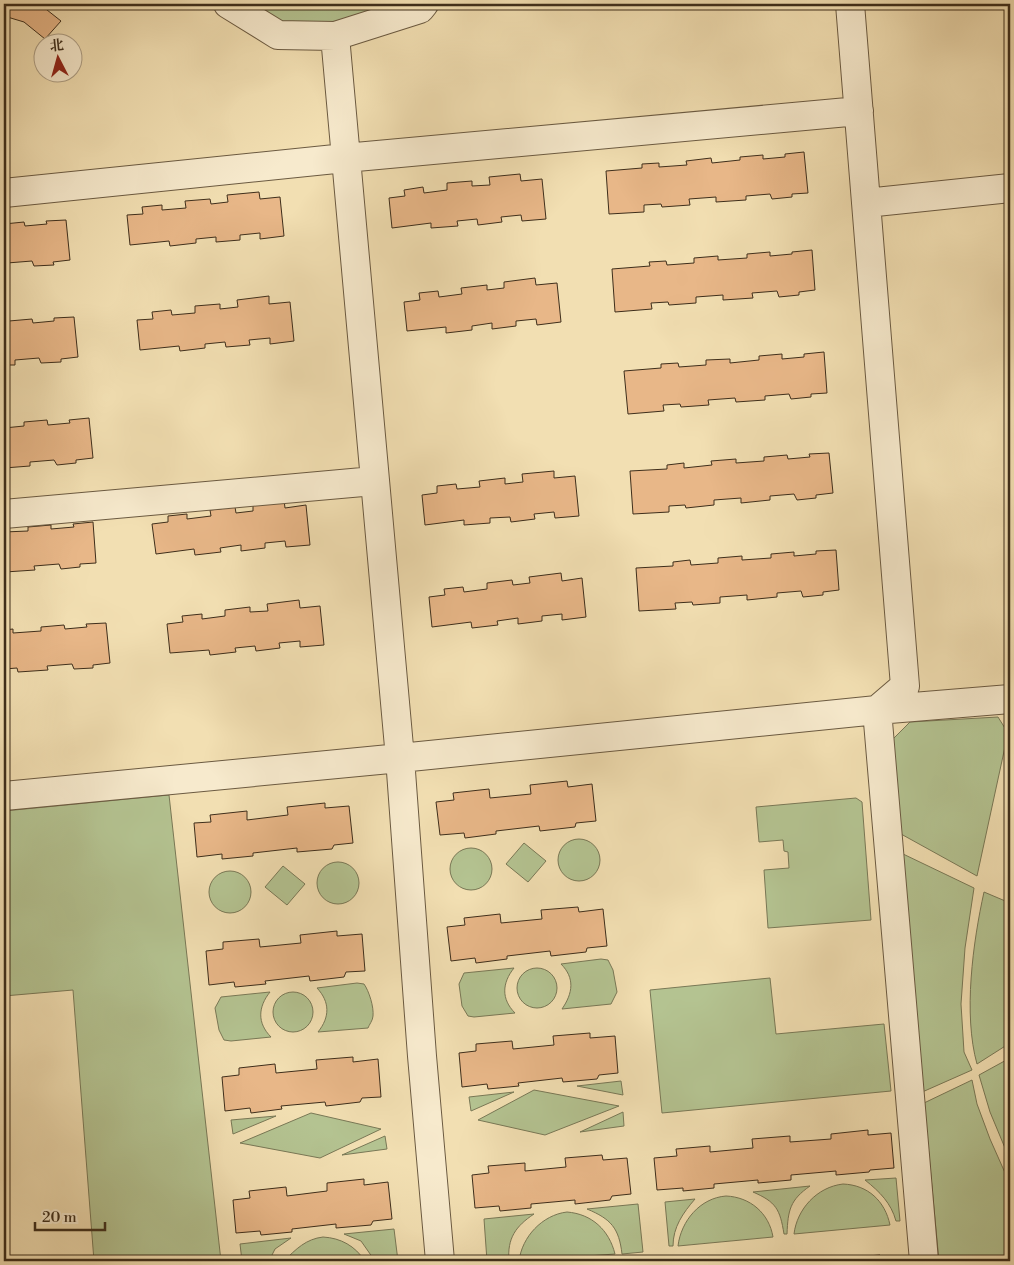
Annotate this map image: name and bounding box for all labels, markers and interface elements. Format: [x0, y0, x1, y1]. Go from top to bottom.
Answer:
north arrow [32, 32, 82, 82]
text: 北 [49, 36, 65, 56]
scale bar [35, 1200, 105, 1232]
text: 20 m [42, 1208, 77, 1227]

